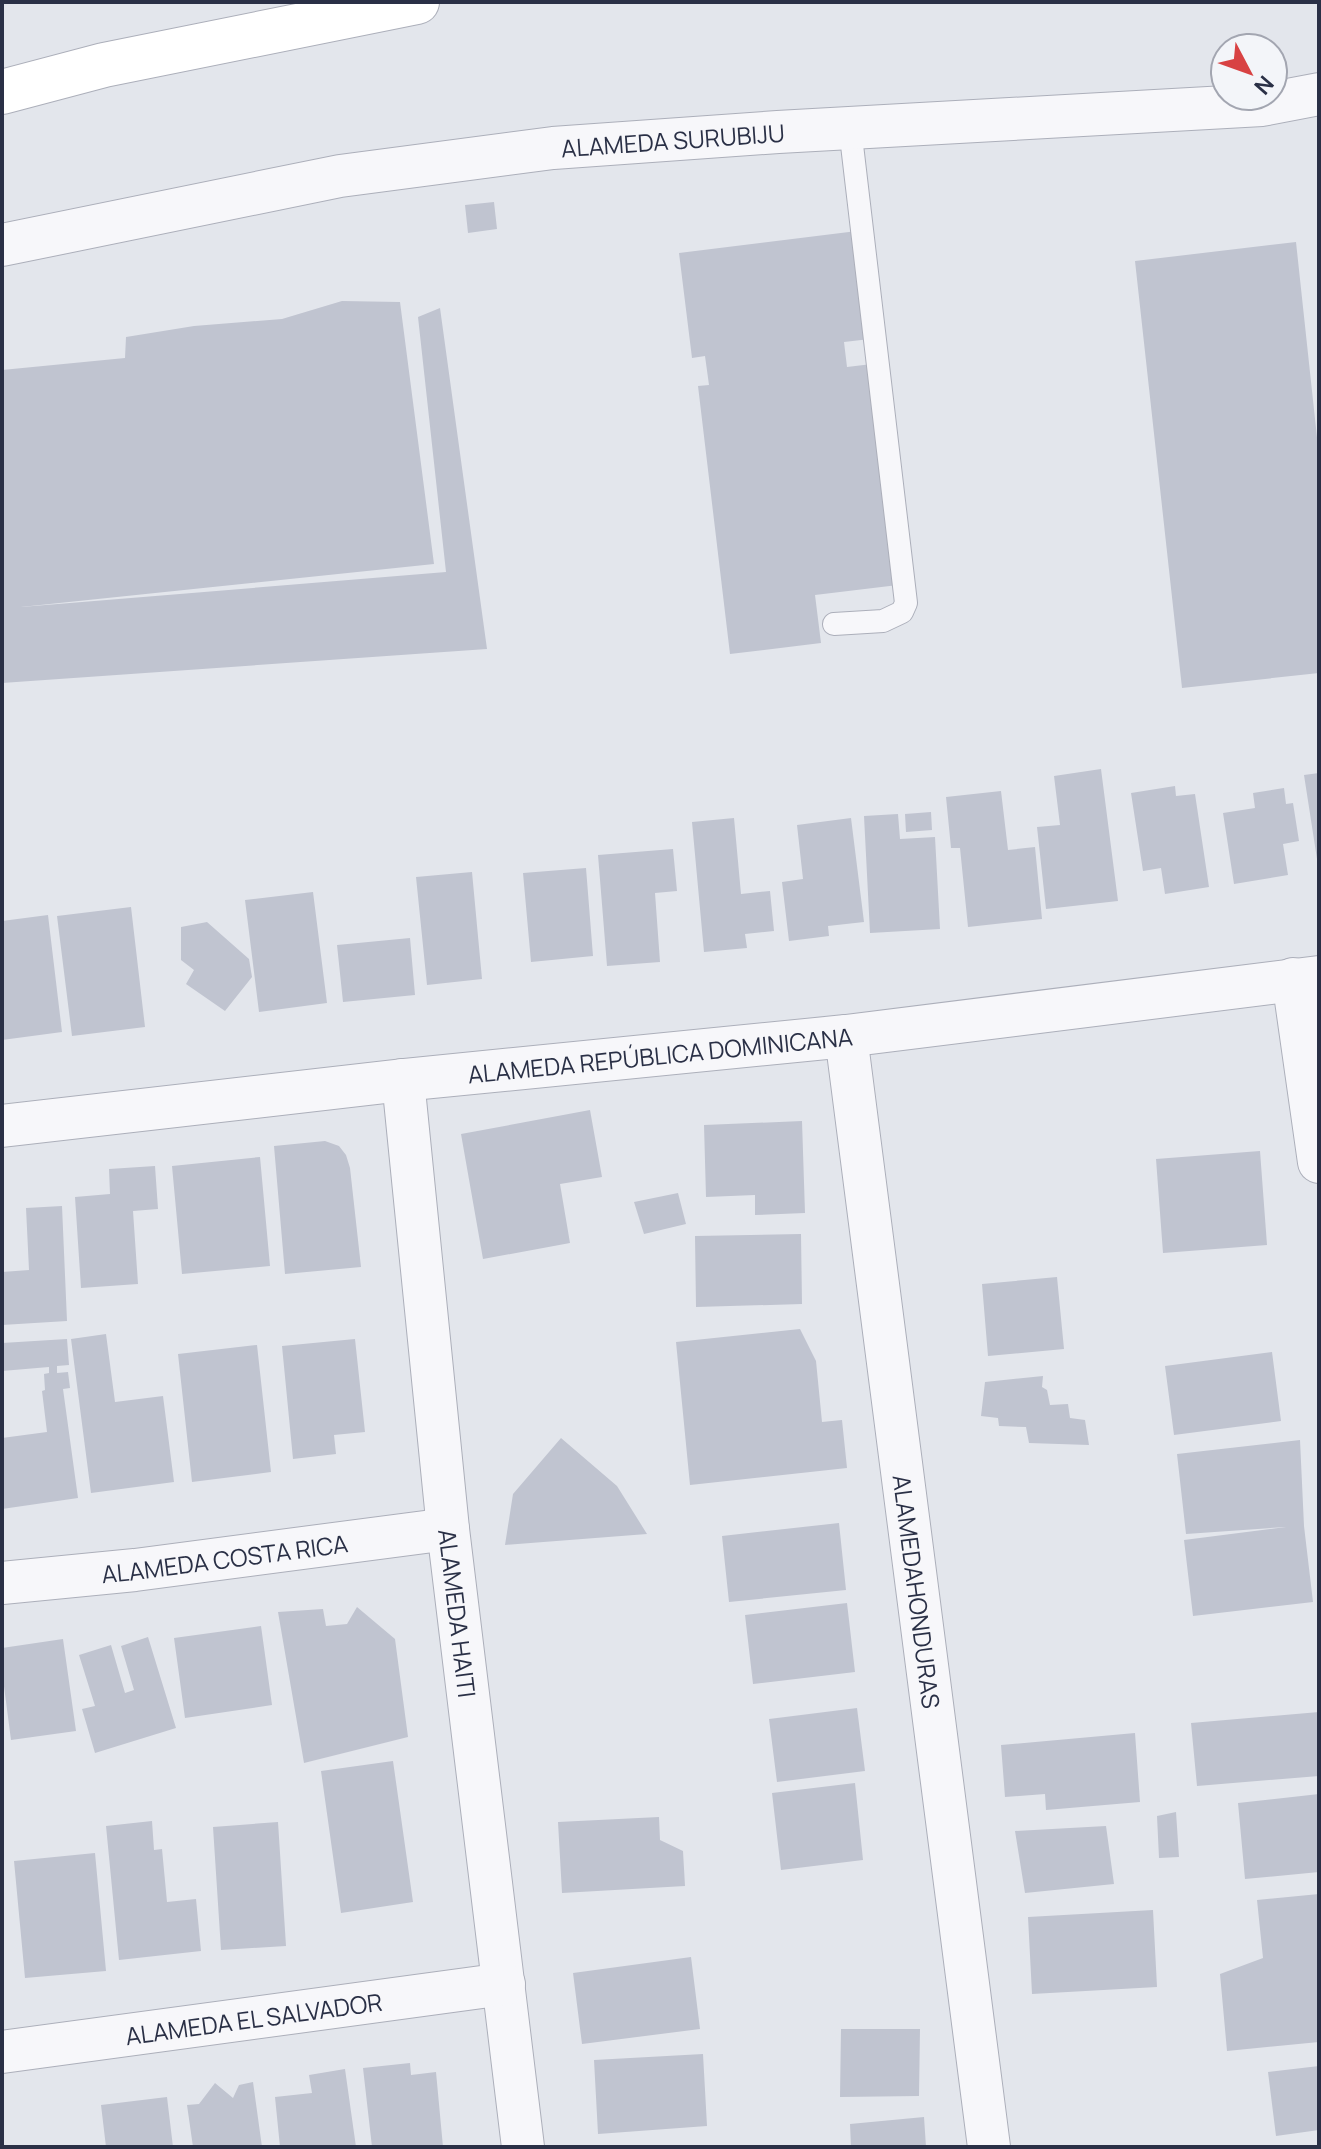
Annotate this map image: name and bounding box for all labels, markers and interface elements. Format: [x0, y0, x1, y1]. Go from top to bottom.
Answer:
north arrow [1209, 32, 1289, 112]
text: N [1248, 69, 1281, 101]
street label: ALAMEDA SURUBIJU [560, 115, 786, 164]
street label: ALAMEDA REPÚBLICA DOMINICANA [466, 1019, 854, 1090]
street label: ALAMEDAHONDURAS [886, 1473, 949, 1710]
street label: ALAMEDA COSTA RICA [100, 1526, 350, 1590]
street label: ALAMEDA HAITI [432, 1527, 485, 1699]
street label: ALAMEDA EL SALVADOR [123, 1984, 384, 2052]

